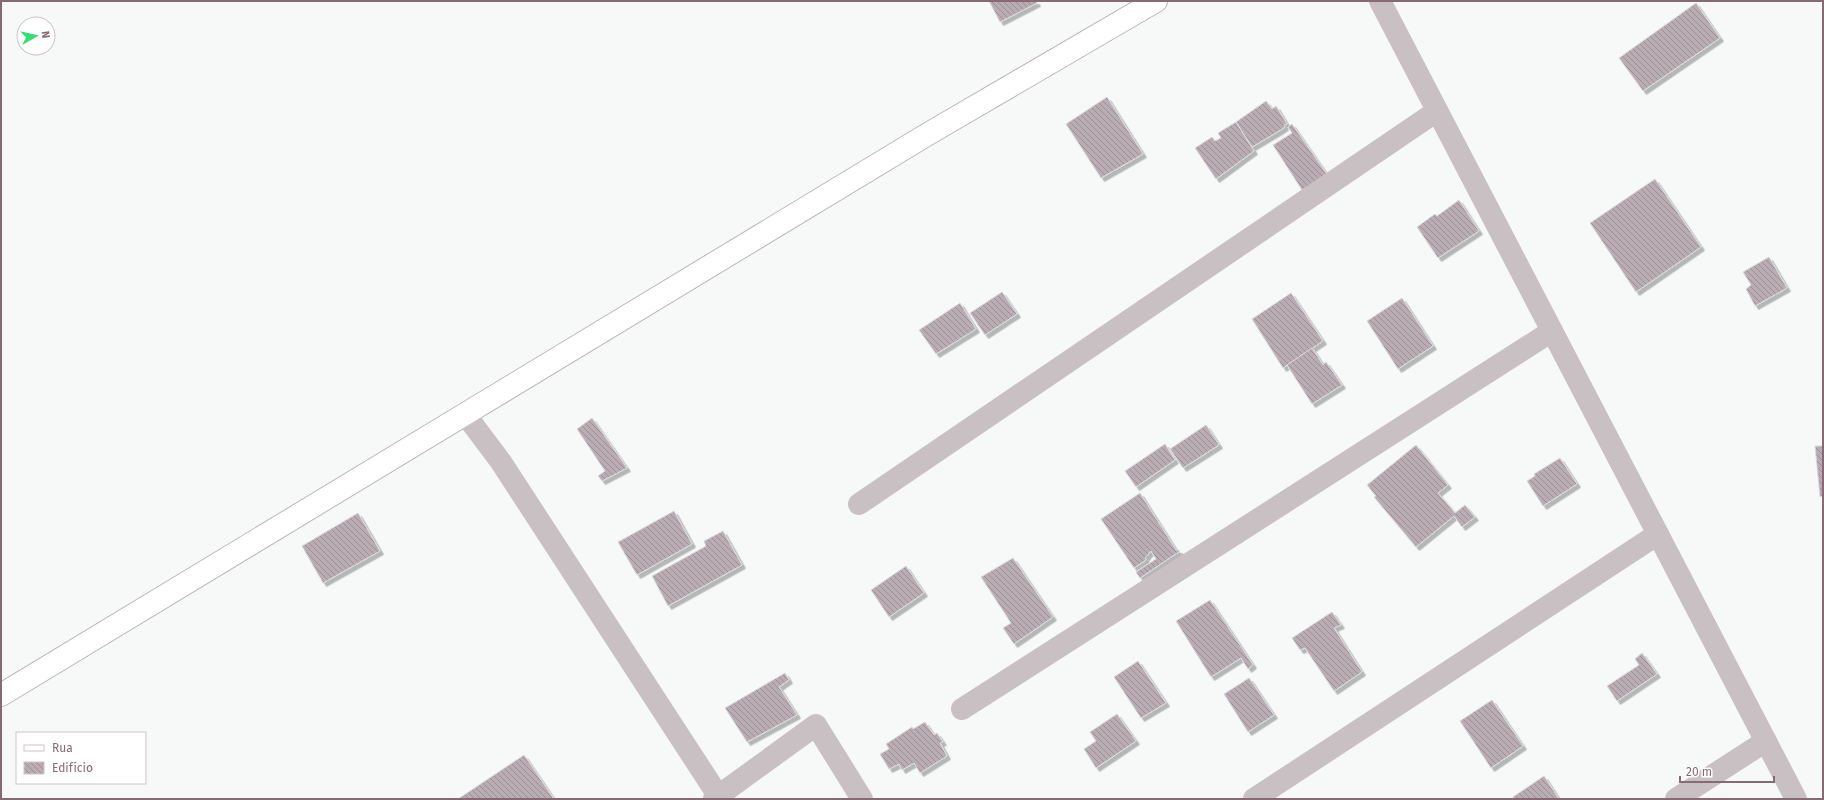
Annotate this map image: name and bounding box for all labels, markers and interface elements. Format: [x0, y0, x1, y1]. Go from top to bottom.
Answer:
north arrow [16, 16, 56, 56]
text: N [38, 30, 52, 39]
legend [16, 732, 146, 784]
text: Rua [52, 741, 73, 755]
scale bar [1680, 758, 1774, 784]
text: Edifício [52, 761, 93, 775]
text: 20 m [1686, 765, 1712, 779]

